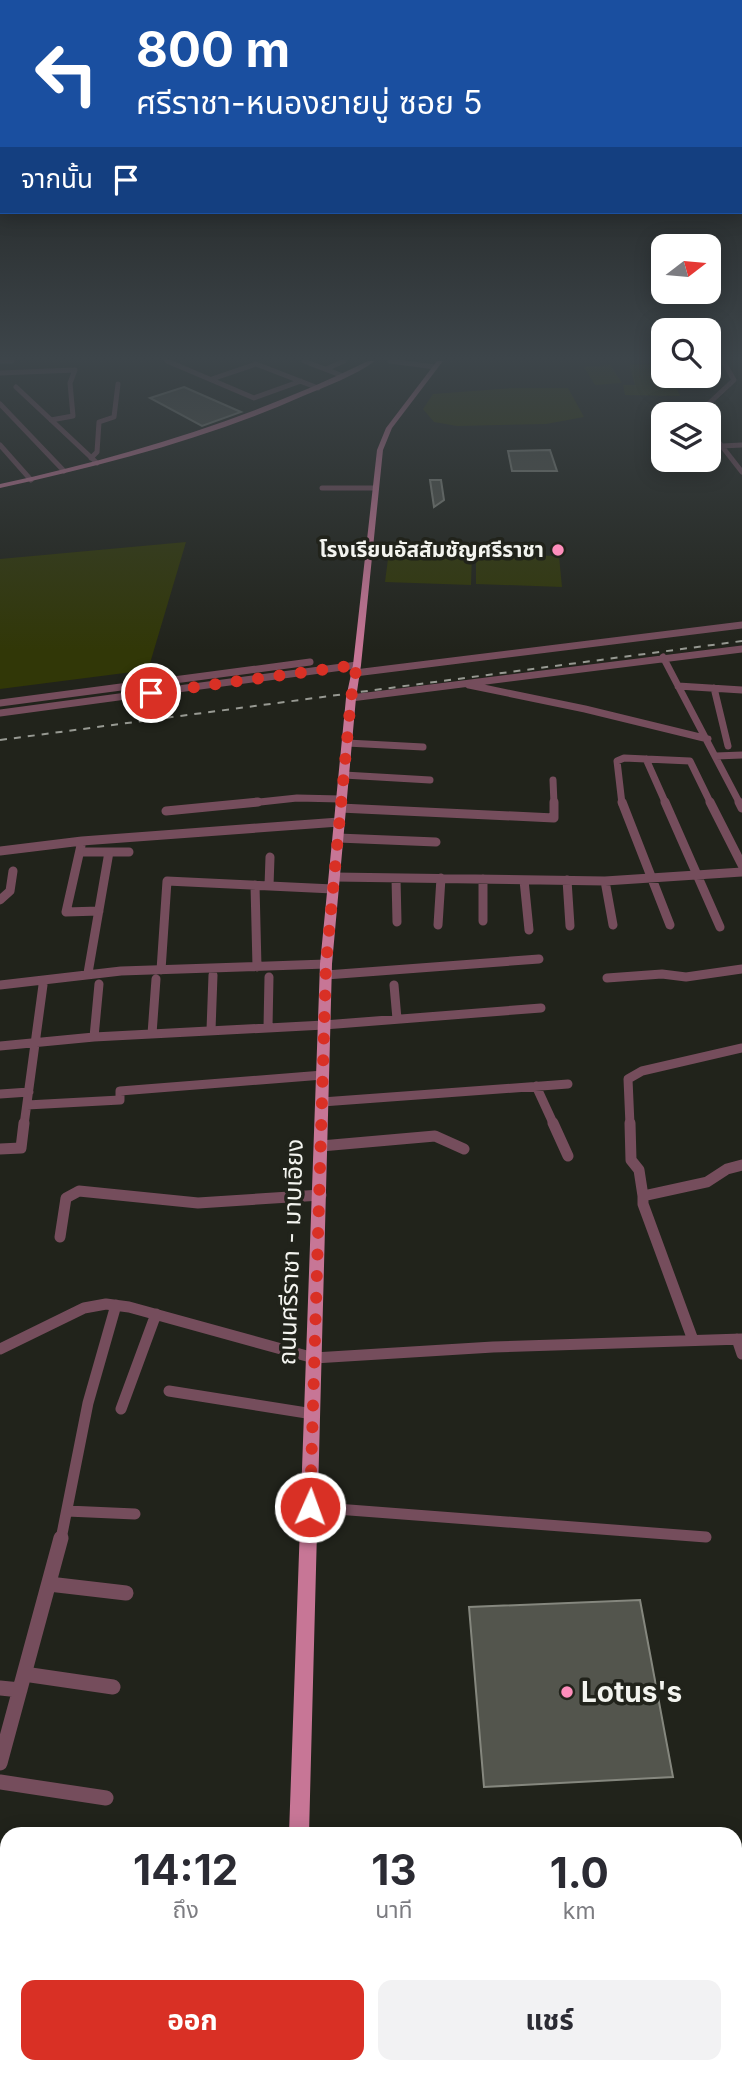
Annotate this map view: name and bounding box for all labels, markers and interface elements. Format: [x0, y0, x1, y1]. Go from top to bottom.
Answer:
text: 800 m [136, 20, 290, 79]
icon: left [21, 28, 112, 119]
text: ศรีราชา-หนองยายบู่ ซอย 5 [136, 83, 483, 122]
icon: arrive [107, 161, 145, 199]
text: จากนั้น [21, 163, 93, 194]
north arrow [651, 234, 721, 304]
map controls [651, 234, 721, 472]
button: search [651, 318, 721, 388]
button: layers [651, 402, 721, 472]
place label: โรงเรียนอัสสัมชัญศรีราชา [319, 537, 544, 562]
marker: โรงเรียนอัสสัมชัญศรีราชา [550, 542, 566, 558]
pin [121, 663, 181, 723]
icon: arrive [132, 674, 170, 712]
street label: ถนนศรีราชา - มาบเอียง [272, 1138, 309, 1366]
position arrow [273, 1470, 347, 1544]
place label: Lotus's [581, 1675, 682, 1709]
marker: Lotus's [559, 1684, 575, 1700]
text: 14:12 [133, 1844, 238, 1895]
text: 13 [371, 1844, 417, 1895]
text: 1.0 [550, 1847, 609, 1898]
text: ถึง [173, 1896, 199, 1924]
text: นาที [375, 1896, 413, 1924]
text: km [563, 1897, 596, 1925]
button: ออก [21, 1980, 364, 2060]
button: แชร์ [378, 1980, 721, 2060]

